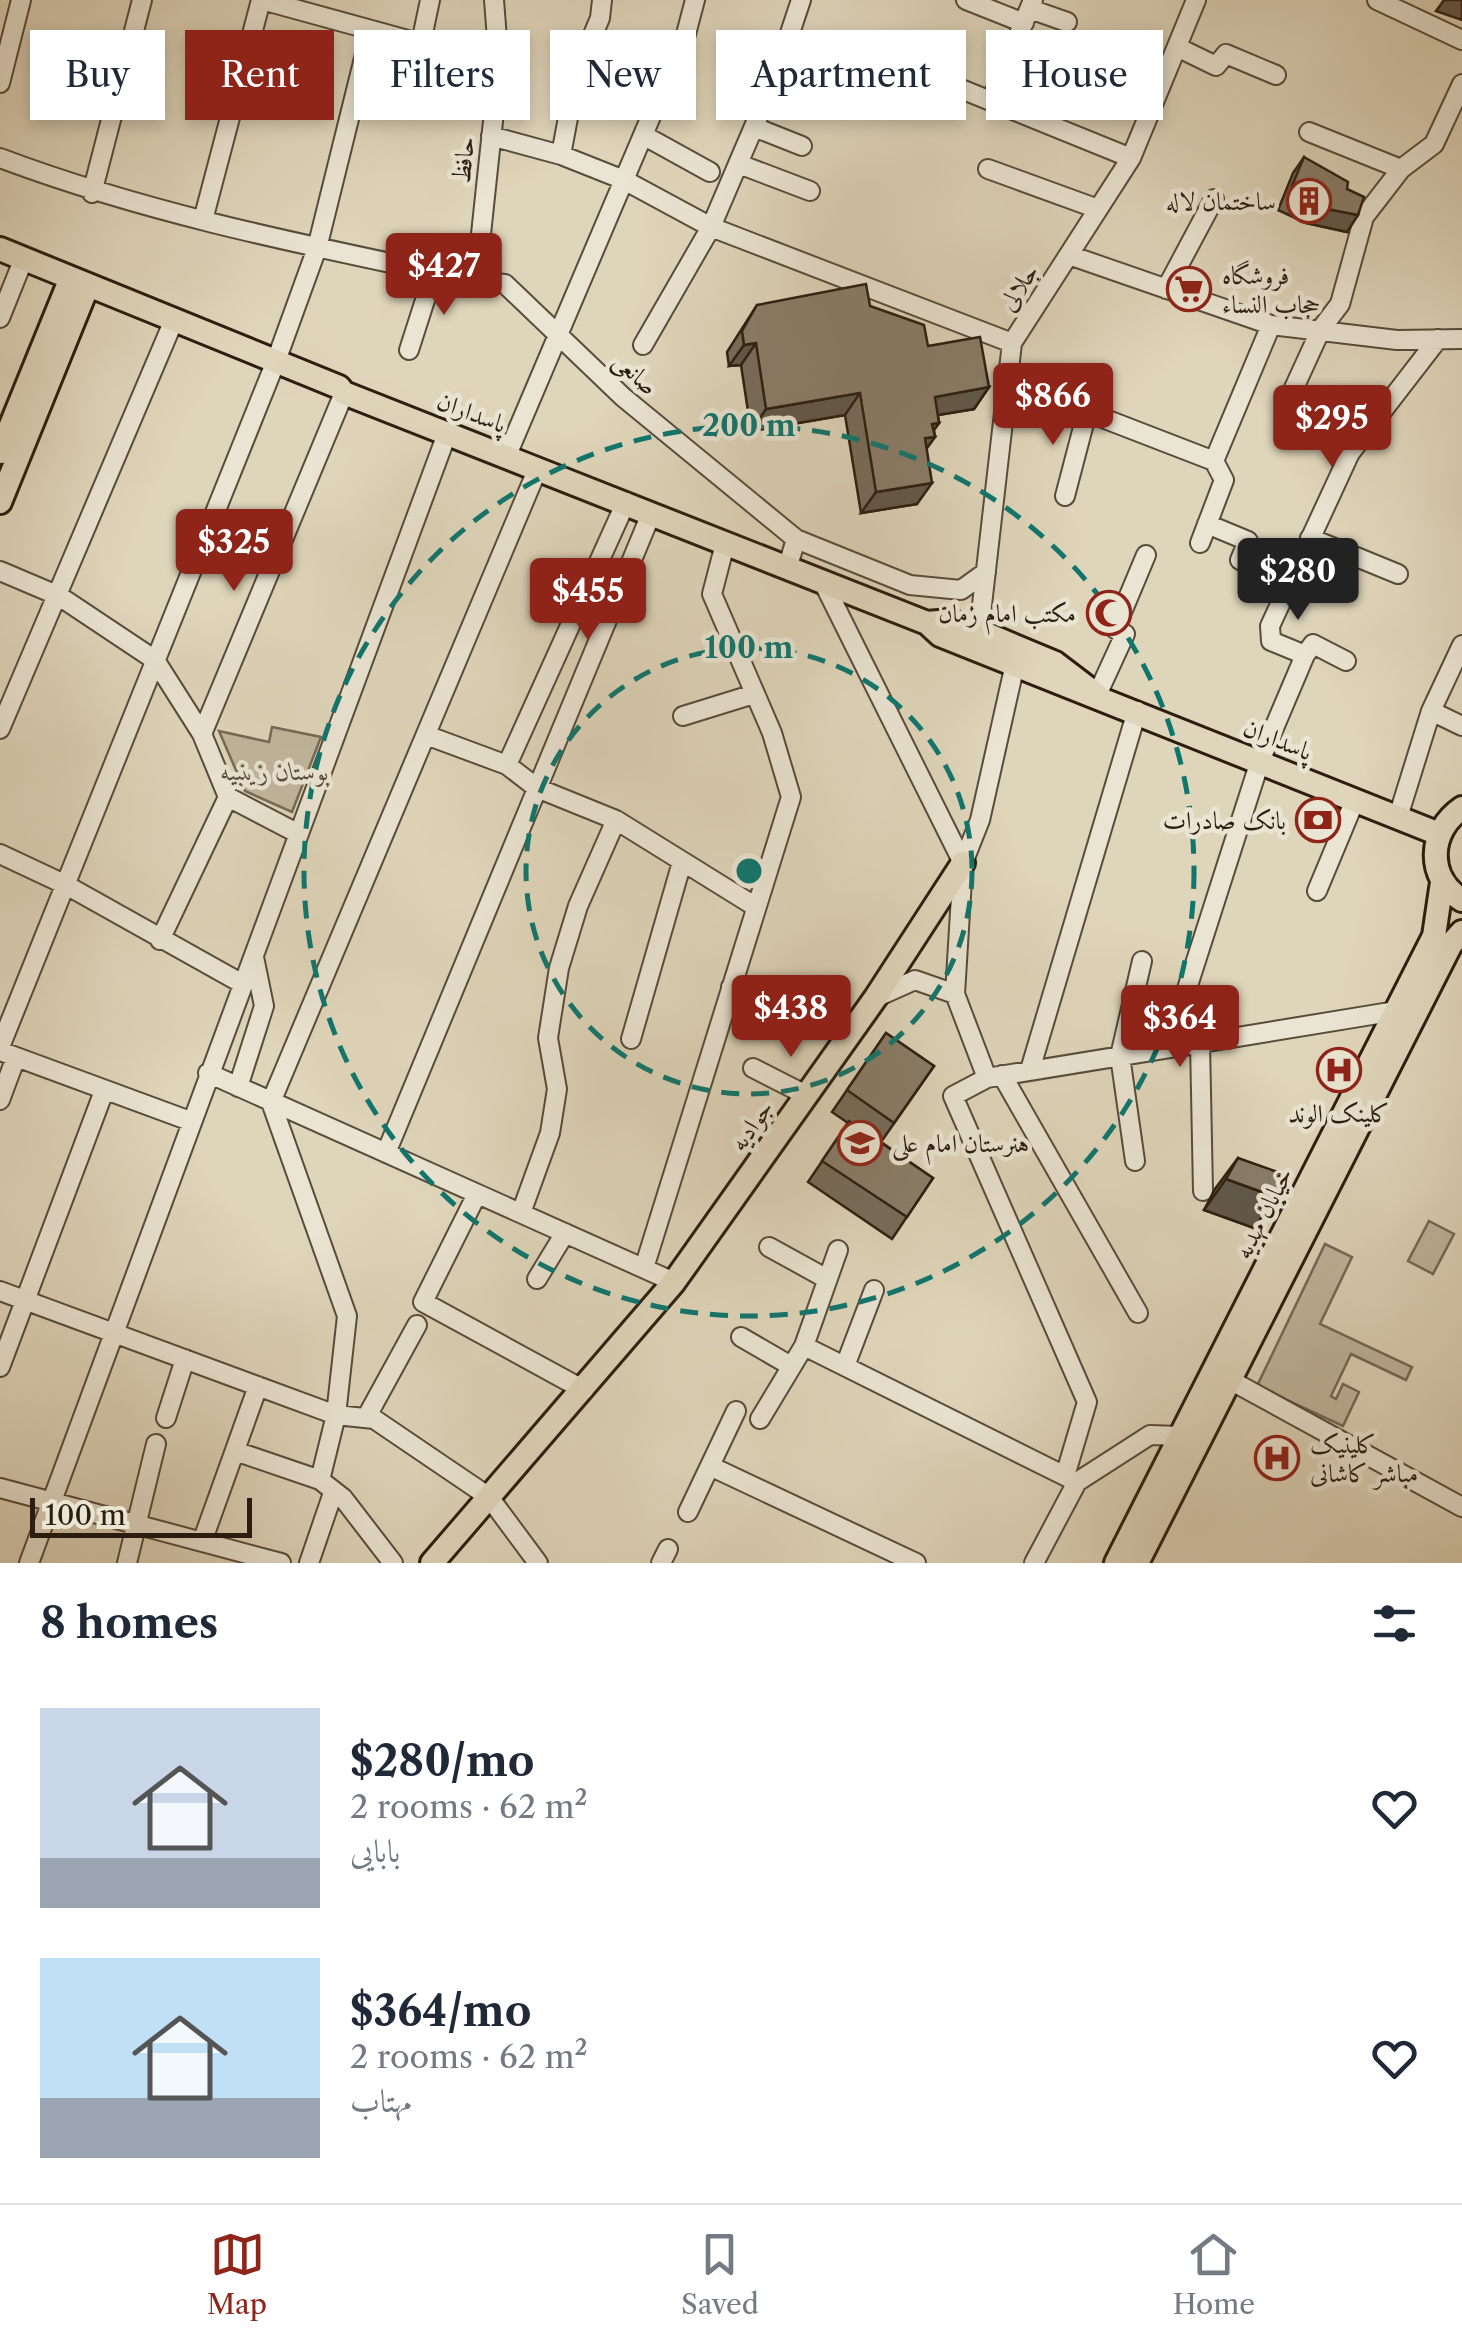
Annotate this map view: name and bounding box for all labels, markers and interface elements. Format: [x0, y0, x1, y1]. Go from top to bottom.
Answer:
chip: Buy [30, 30, 165, 120]
chip: Rent [185, 30, 334, 120]
chip: Filters [354, 30, 530, 120]
chip: New [550, 30, 696, 120]
chip: Apartment [716, 30, 966, 120]
chip: House [986, 30, 1163, 120]
street label: حافظ [446, 135, 481, 185]
building icon: ساختمان لاله [1286, 178, 1332, 224]
place label: ساختمان لاله [1166, 186, 1276, 217]
pin: $427 [385, 233, 503, 318]
text: $427 [408, 246, 480, 285]
street label: جلالی [992, 258, 1045, 317]
place label: فروشگاه حجاب النساء [1222, 260, 1321, 320]
supermarket icon: فروشگاه حجاب النساء [1166, 266, 1212, 312]
street label: صانعی [606, 345, 665, 402]
pin: $866 [994, 363, 1112, 448]
text: $866 [1015, 376, 1091, 415]
street label: پاسداران [432, 385, 512, 443]
pin: $295 [1273, 385, 1391, 470]
text: $295 [1295, 398, 1369, 437]
text: 200 m [702, 407, 796, 444]
pin: $325 [175, 509, 293, 594]
text: $325 [198, 522, 270, 561]
pin: $280 [1239, 538, 1357, 623]
text: $280 [1260, 551, 1336, 590]
pin: $455 [529, 558, 647, 643]
text: $455 [552, 571, 624, 610]
mosque icon: مکتب امام زمان [1086, 590, 1132, 636]
place label: مکتب امام زمان [938, 598, 1076, 635]
text: 100 m [705, 629, 794, 666]
street label: پاسداران [1238, 712, 1318, 770]
park label: بوستان زینبیه [221, 756, 329, 787]
bank icon: بانک صادرات [1295, 797, 1341, 843]
place label: بانک صادرات [1163, 805, 1286, 836]
centre of rings [731, 853, 767, 889]
pin: $438 [732, 975, 850, 1060]
pin: $364 [1121, 985, 1239, 1070]
text: $438 [754, 988, 828, 1027]
text: $364 [1143, 998, 1217, 1037]
hospital icon: کلینک الوند [1316, 1047, 1362, 1093]
street label: جوادیه [723, 1093, 780, 1157]
place label: کلینک الوند [1288, 1098, 1390, 1129]
school or university icon: هنرستان امام علی [837, 1120, 883, 1166]
place label: هنرستان امام علی [892, 1128, 1029, 1165]
street label: خیابان مهدیه [1227, 1162, 1301, 1265]
place label: کلینیک مباشر کاشانی [1310, 1429, 1418, 1490]
hospital icon: کلینیک مباشر کاشانی [1254, 1435, 1300, 1481]
scale bar [30, 1493, 252, 1538]
text: 100 m [45, 1498, 126, 1532]
icon: filters [1367, 1596, 1422, 1651]
text: 8 homes [40, 1597, 218, 1649]
text: $280/mo [350, 1735, 534, 1787]
icon: home [120, 1748, 240, 1868]
icon: heart [1367, 1781, 1422, 1836]
text: 2 rooms · 62 m² [350, 1787, 588, 1826]
text: بابایی [350, 1831, 400, 1870]
text: $364/mo [350, 1985, 531, 2037]
icon: home [120, 1998, 240, 2118]
icon: heart [1367, 2031, 1422, 2086]
text: 2 rooms · 62 m² [350, 2037, 588, 2076]
text: مهتاب [350, 2081, 412, 2120]
tab: Map [207, 2227, 267, 2321]
tab: Saved [681, 2227, 759, 2321]
tab: Home [1173, 2227, 1255, 2321]

